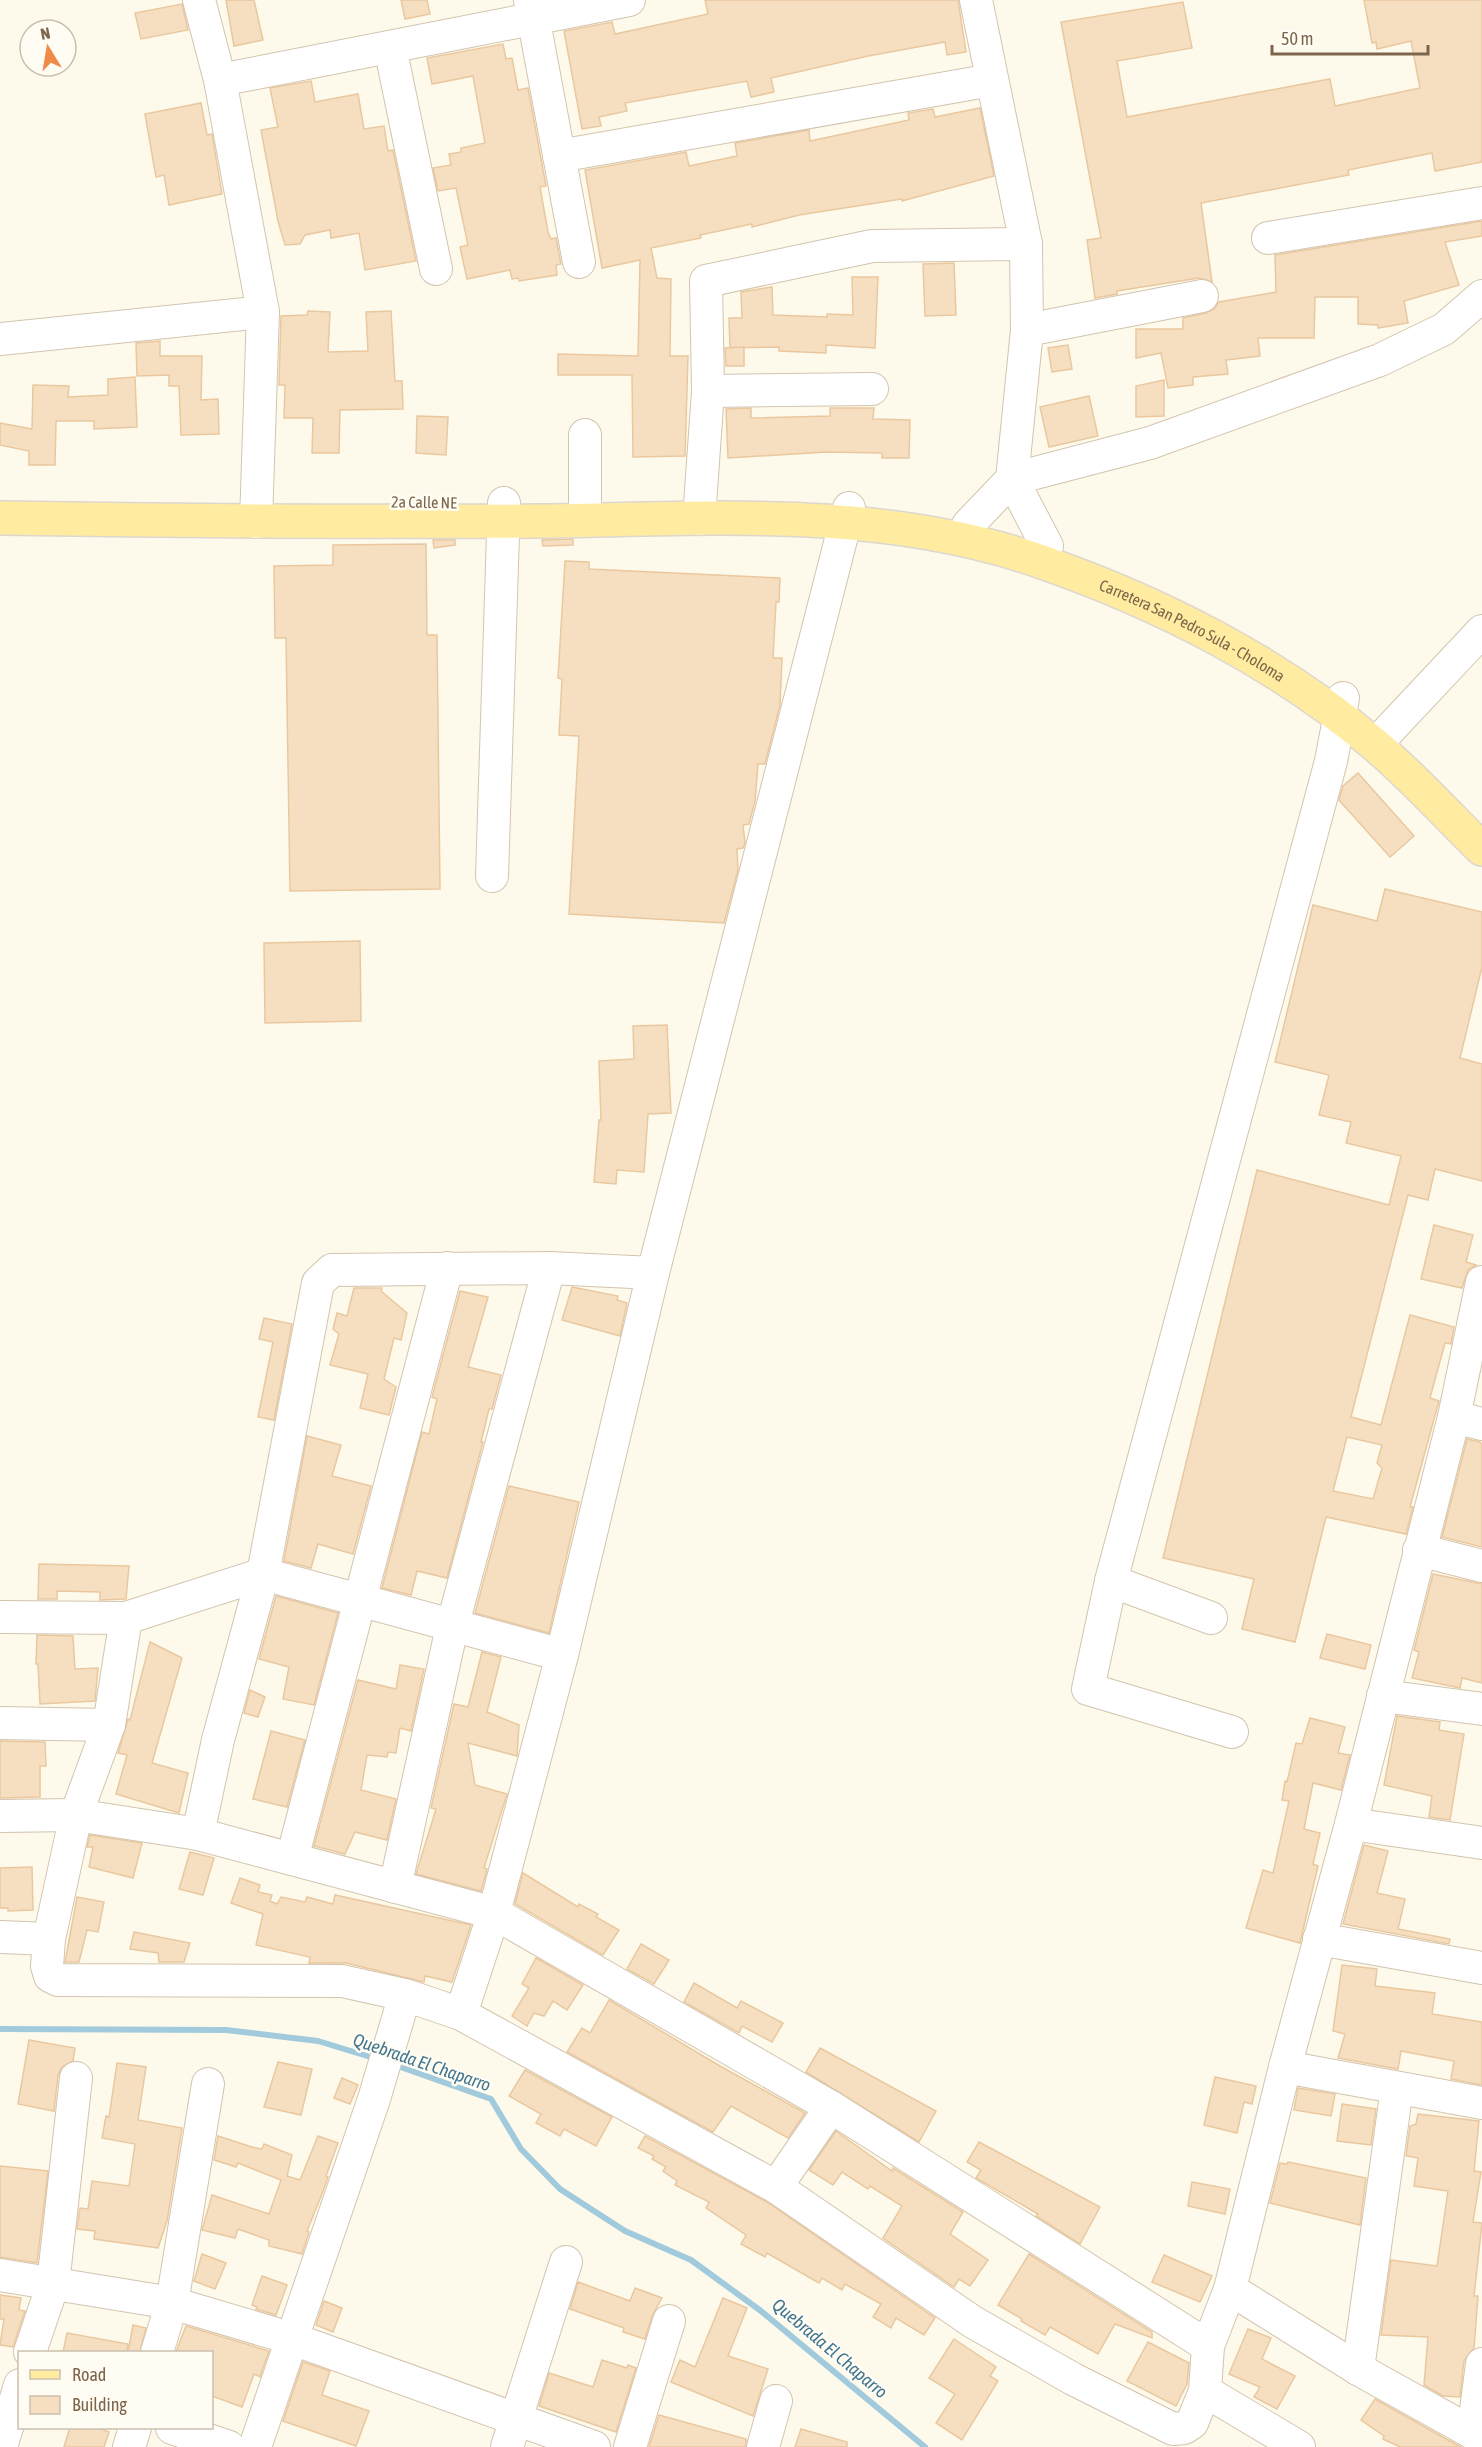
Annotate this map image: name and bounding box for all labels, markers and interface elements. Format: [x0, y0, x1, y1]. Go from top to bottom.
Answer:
north arrow [18, 18, 78, 78]
scale bar [1272, 18, 1428, 56]
text: N [39, 24, 51, 43]
text: 50 m [1281, 28, 1313, 49]
street label: 2a Calle NE [391, 492, 457, 512]
street label: Carretera San Pedro Sula - Choloma [1097, 576, 1288, 685]
water label: Quebrada El Chaparro [351, 2029, 493, 2095]
water label: Quebrada El Chaparro [768, 2294, 892, 2402]
legend [18, 2351, 213, 2429]
text: Road [72, 2364, 106, 2385]
text: Building [72, 2394, 127, 2415]

